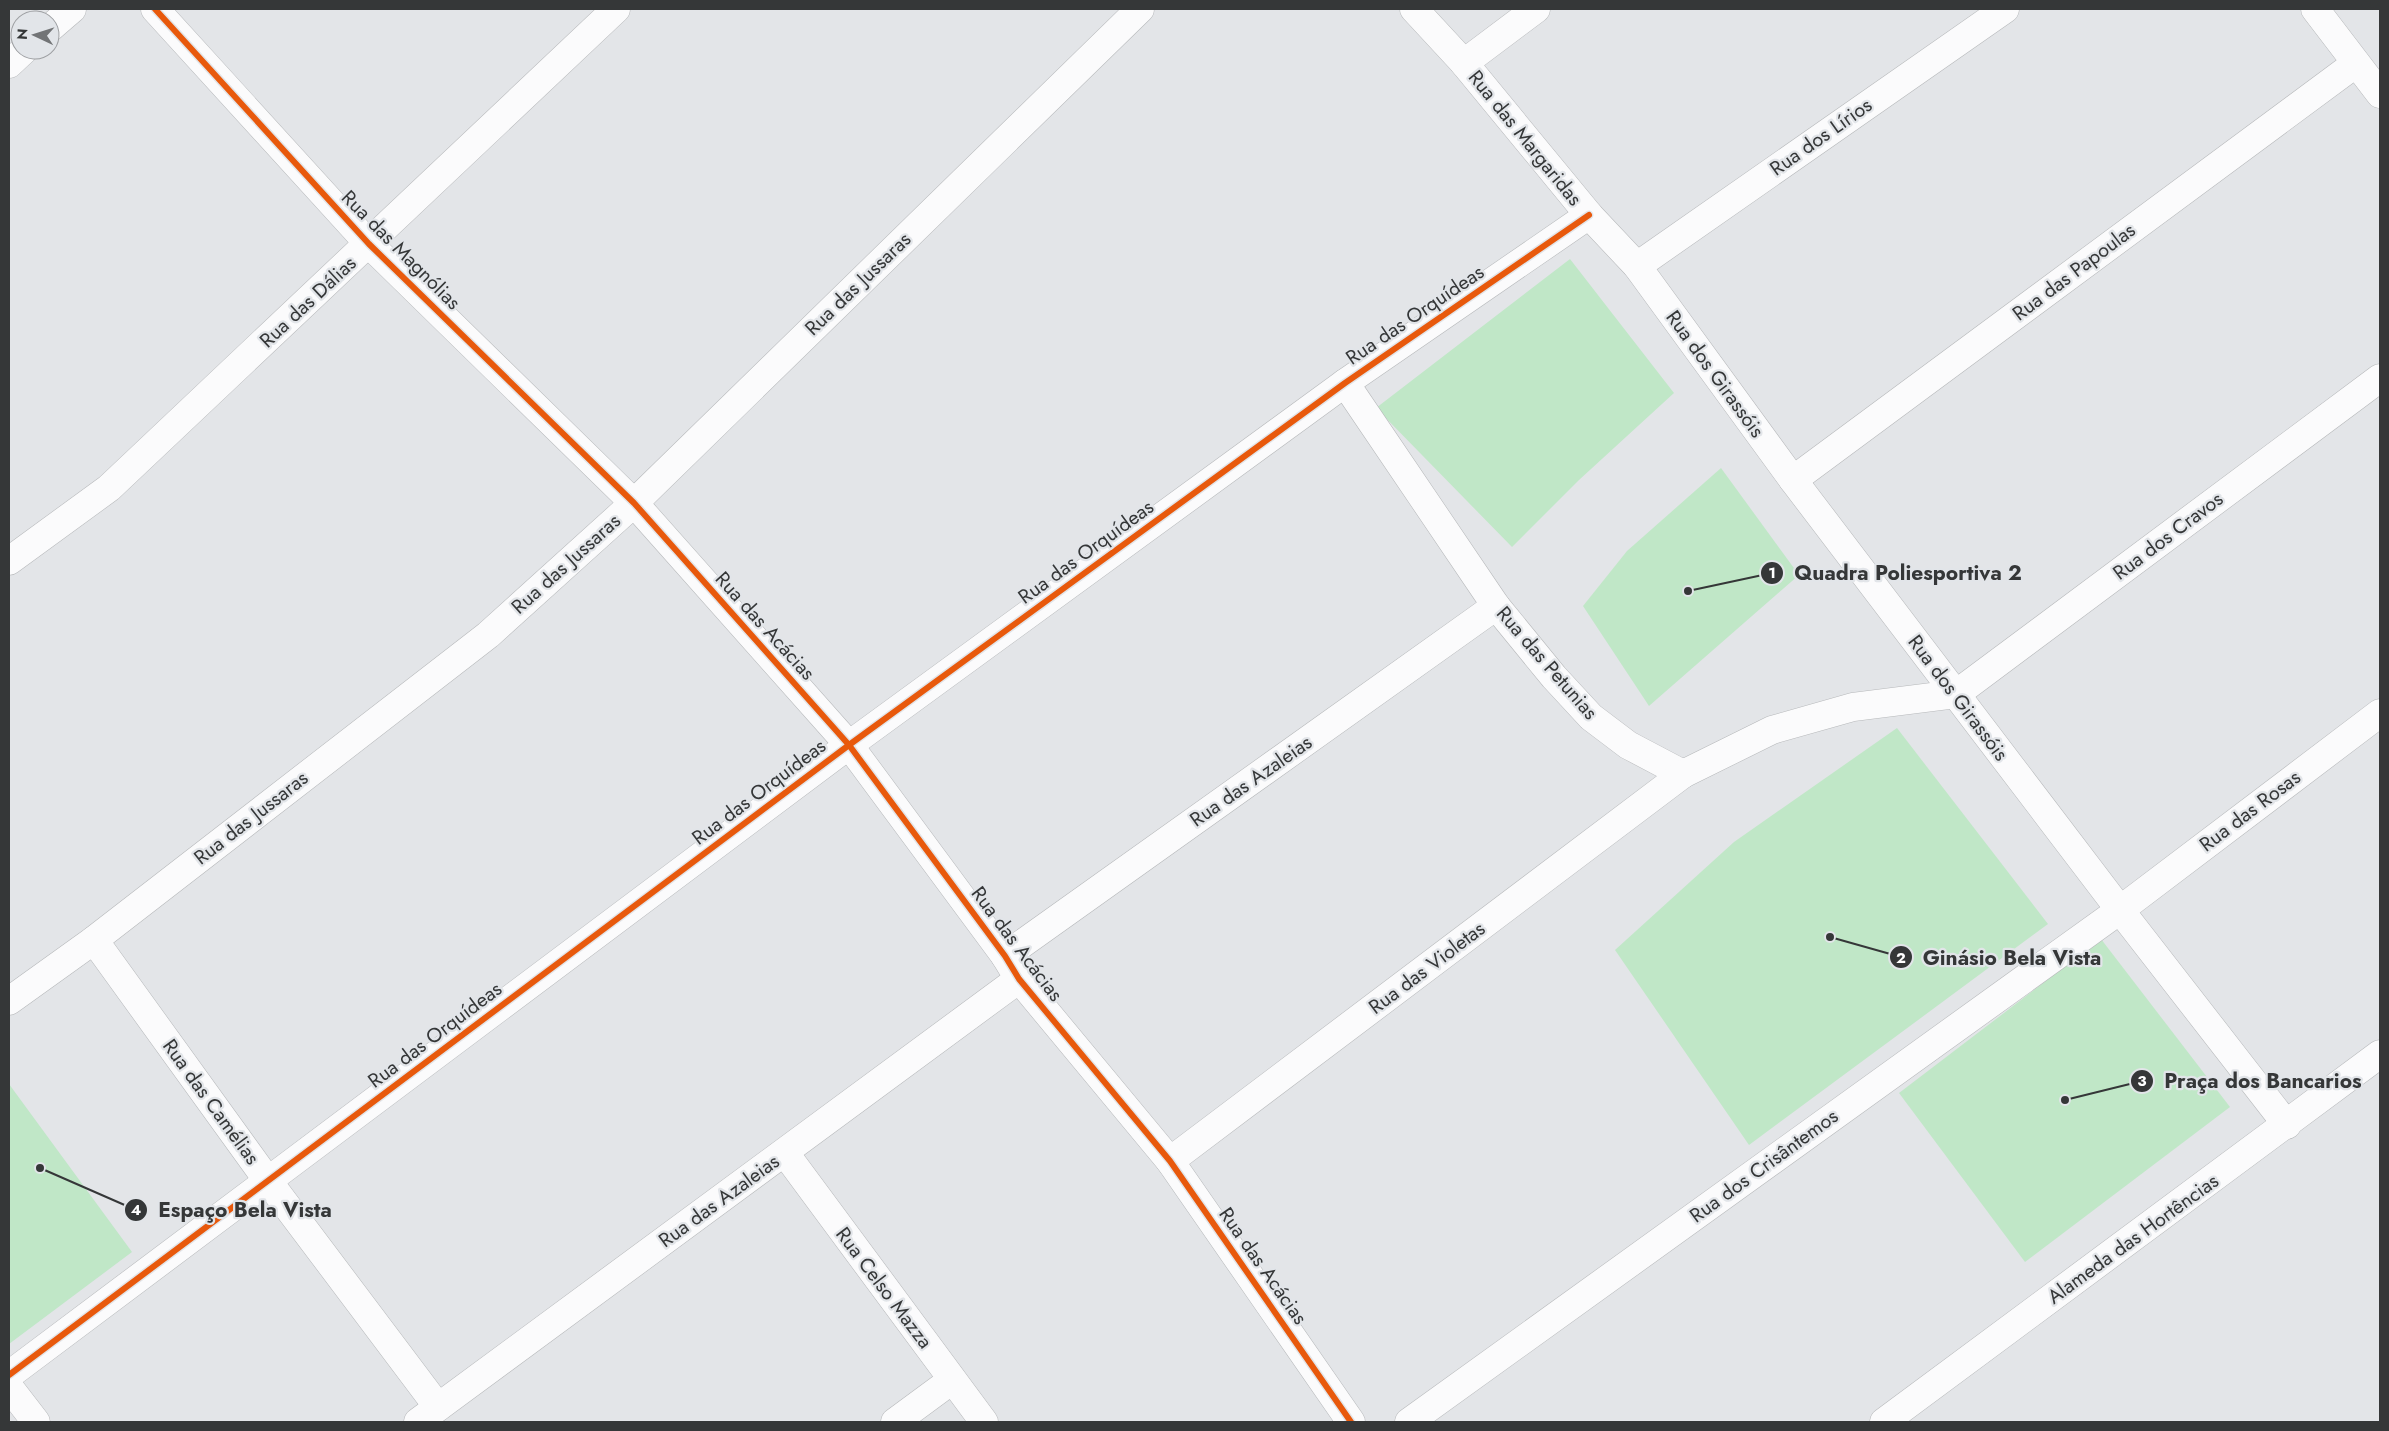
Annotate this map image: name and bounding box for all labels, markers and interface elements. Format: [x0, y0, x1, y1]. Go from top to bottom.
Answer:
north arrow [10, 10, 60, 60]
text: N [12, 28, 32, 40]
street label: Rua das Margaridas [1461, 64, 1589, 212]
street label: Rua dos Lírios [1764, 91, 1878, 183]
street label: Rua das Magnólias [335, 184, 467, 316]
street label: Rua das Papoulas [2006, 216, 2142, 328]
street label: Rua das Jussaras [798, 226, 918, 342]
street label: Rua das Dálias [253, 249, 363, 355]
street label: Rua das Orquídeas [1340, 258, 1490, 372]
street label: Rua dos Girassóis [1659, 304, 1771, 444]
street label: Rua dos Cravos [2107, 485, 2229, 587]
street label: Rua das Orquídeas [1012, 493, 1160, 611]
street label: Rua das Jussaras [505, 507, 627, 621]
callout: Quadra Poliesportiva 2 [1759, 555, 2032, 591]
text: Quadra Poliesportiva 2 [1794, 558, 2022, 588]
text: 1 [1768, 562, 1776, 584]
street label: Rua das Acácias [708, 565, 822, 687]
street label: Rua das Petunias [1490, 600, 1604, 726]
street label: Rua dos Girassóis [1901, 629, 2015, 767]
street label: Rua das Azaleias [1184, 728, 1318, 834]
street label: Rua das Orquídeas [686, 732, 832, 852]
street label: Rua das Rosas [2193, 763, 2307, 859]
street label: Rua das Jussaras [188, 764, 314, 872]
street label: Rua das Acácias [964, 880, 1070, 1008]
street label: Rua das Violetas [1363, 915, 1491, 1021]
callout: Ginásio Bela Vista [1888, 939, 2112, 975]
text: Ginásio Bela Vista [1923, 943, 2101, 973]
text: 2 [1896, 947, 1906, 969]
street label: Rua das Orquídeas [362, 975, 508, 1095]
street label: Rua das Camélias [155, 1033, 267, 1171]
callout: Praça dos Bancarios [2130, 1063, 2372, 1099]
text: Praça dos Bancarios [2164, 1066, 2362, 1096]
text: 3 [2137, 1070, 2147, 1092]
street label: Rua dos Crisântemos [1684, 1102, 1844, 1230]
street label: Rua das Azaleias [653, 1147, 785, 1255]
street label: Alameda das Hortências [2041, 1167, 2225, 1311]
callout: Espaço Bela Vista [123, 1192, 342, 1228]
text: Espaço Bela Vista [158, 1195, 332, 1225]
text: 4 [131, 1199, 141, 1221]
street label: Rua das Acácias [1212, 1201, 1314, 1331]
street label: Rua Celso Mazza [829, 1221, 939, 1355]

